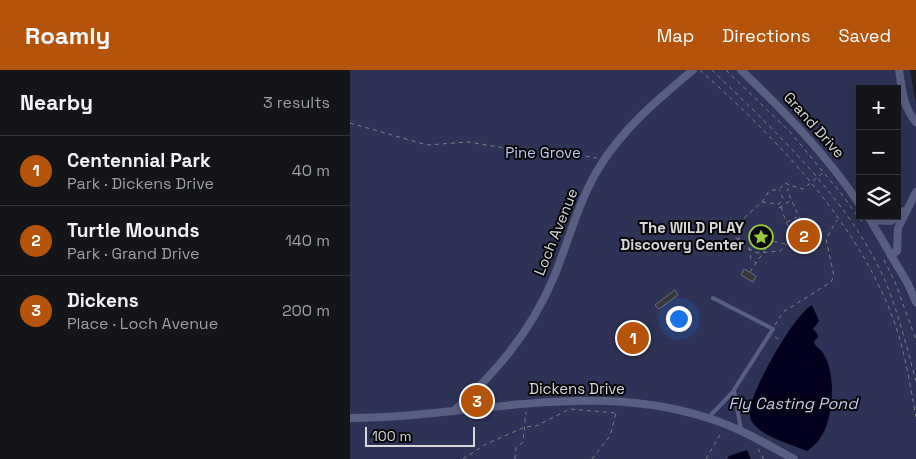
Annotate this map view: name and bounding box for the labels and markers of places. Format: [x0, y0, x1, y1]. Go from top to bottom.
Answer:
pin: 2 [788, 217, 820, 255]
place label: The WILD PLAY Discovery Center [620, 218, 745, 254]
place icon: The WILD PLAY Discovery Center [748, 224, 774, 250]
pin: 1 [617, 319, 649, 357]
pin: 3 [461, 382, 493, 420]

